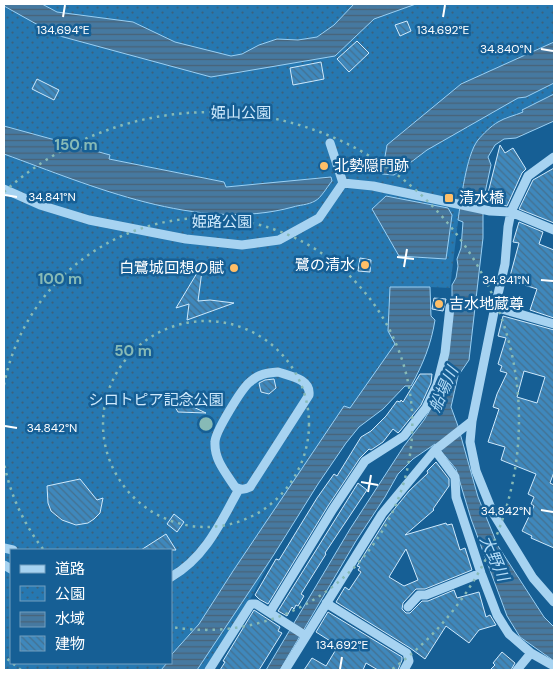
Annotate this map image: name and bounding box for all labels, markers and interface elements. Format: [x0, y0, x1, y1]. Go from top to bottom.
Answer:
text: 134.694°E [36, 22, 90, 38]
text: 134.692°E [417, 22, 470, 38]
text: 34.840°N [480, 41, 532, 57]
park label: 姫山公園 [211, 103, 271, 123]
text: 150 m [55, 135, 98, 155]
place label: 北勢隠門跡 [334, 156, 409, 176]
marker: 北勢隠門跡 [318, 160, 330, 172]
place label: 清水橋 [459, 188, 504, 208]
text: 34.841°N [28, 189, 76, 205]
marker: 清水橋 [443, 192, 455, 204]
park label: 姫路公園 [192, 212, 252, 232]
place label: 鷺の清水 [295, 255, 355, 275]
place label: 白鷺城回想の賦 [119, 258, 224, 278]
marker: 鷺の清水 [359, 259, 371, 271]
marker: 白鷺城回想の賦 [228, 262, 240, 274]
text: 100 m [38, 269, 82, 289]
text: 34.841°N [482, 272, 530, 288]
place label: 吉水地蔵尊 [449, 294, 524, 314]
marker: 吉水地蔵尊 [433, 298, 445, 310]
text: 50 m [114, 341, 152, 361]
water label: 船場川 [424, 361, 464, 415]
park label: シロトピア記念公園 [88, 390, 224, 410]
centre of rings [197, 415, 215, 433]
text: 34.842°N [27, 420, 77, 436]
text: 34.842°N [481, 503, 531, 519]
water label: 大野川 [475, 532, 515, 586]
legend [10, 549, 172, 664]
text: 道路 [55, 559, 85, 579]
text: 公園 [55, 584, 85, 604]
text: 水域 [55, 609, 85, 629]
text: 建物 [55, 634, 85, 654]
text: 134.692°E [316, 637, 369, 653]

